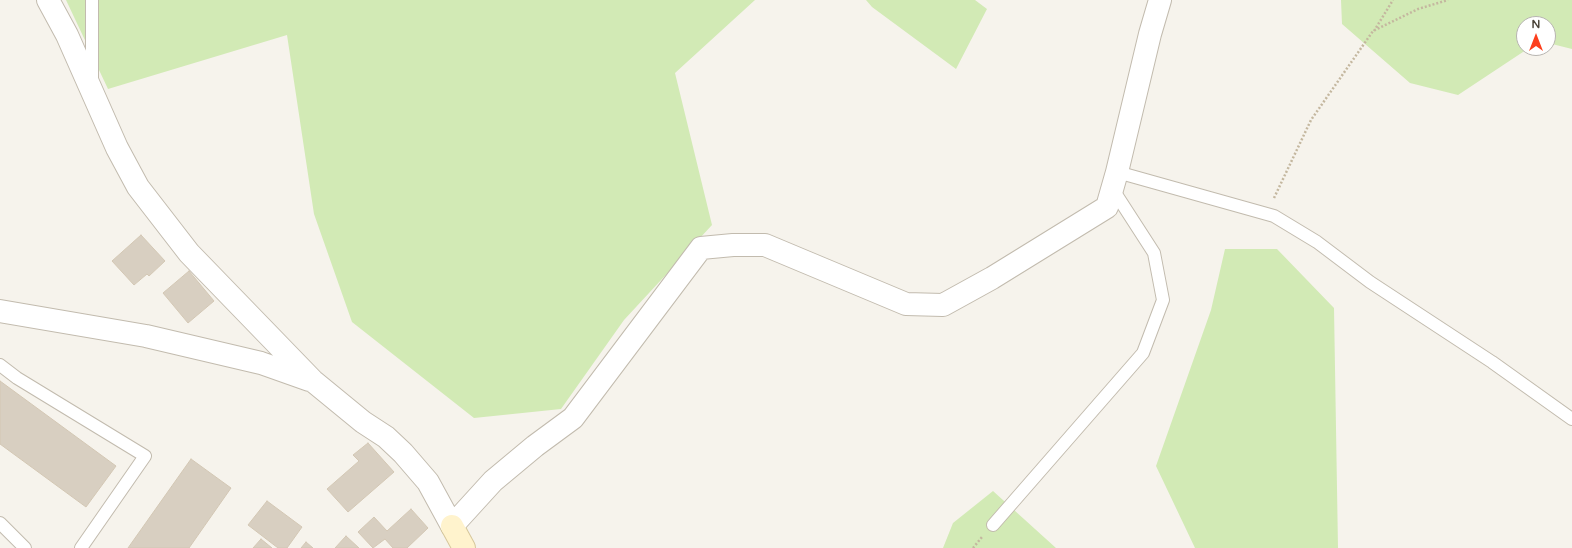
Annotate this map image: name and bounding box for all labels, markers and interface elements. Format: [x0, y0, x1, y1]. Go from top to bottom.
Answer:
north arrow [1516, 16, 1556, 56]
text: N [1532, 18, 1540, 31]

